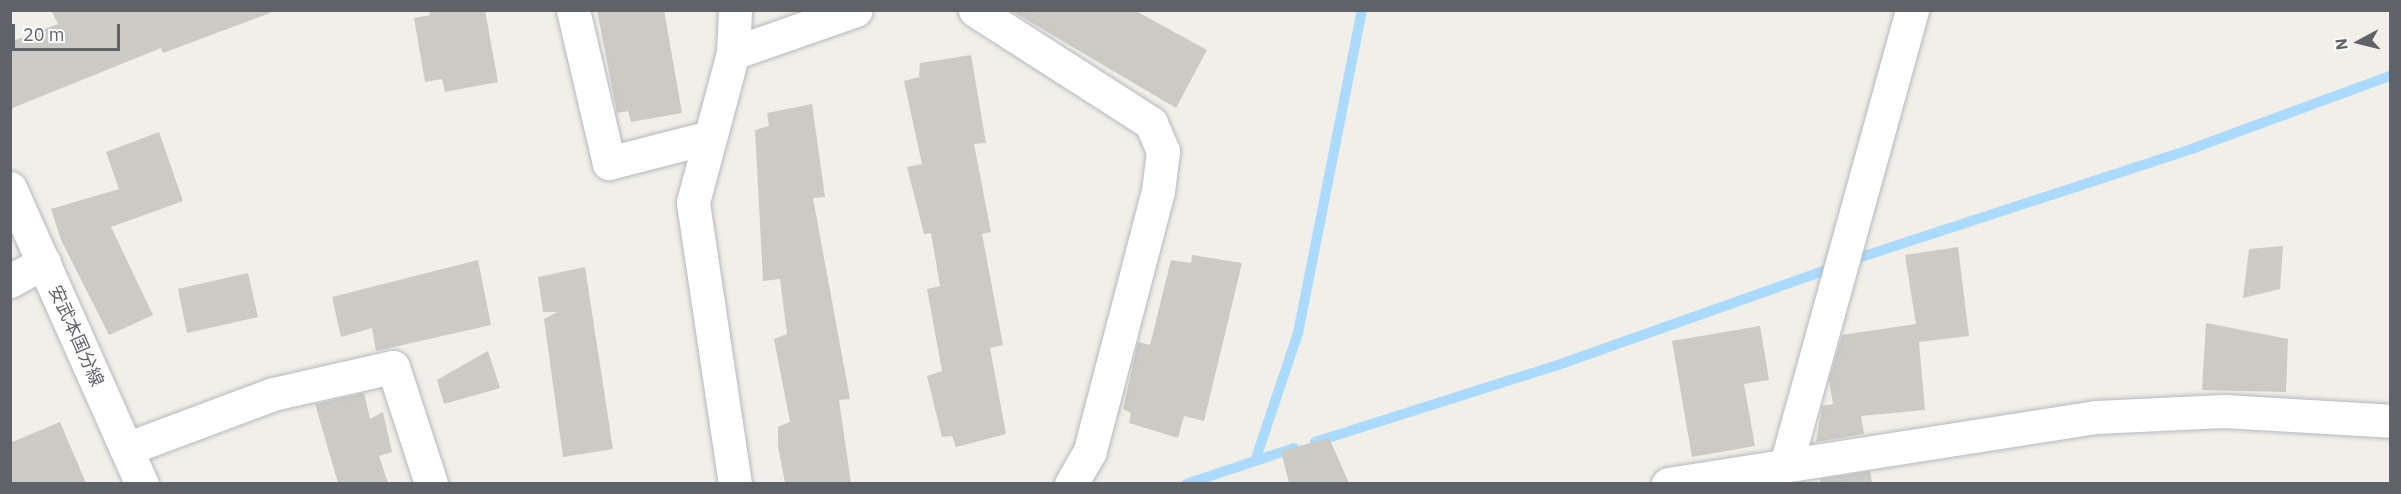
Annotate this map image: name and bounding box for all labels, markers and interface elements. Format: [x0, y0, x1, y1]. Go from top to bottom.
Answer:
scale bar [15, 12, 123, 50]
north arrow [2329, 12, 2389, 72]
text: 20 m [23, 23, 65, 46]
text: N [2331, 37, 2352, 51]
street label: 安武本国分線 [44, 282, 108, 390]

